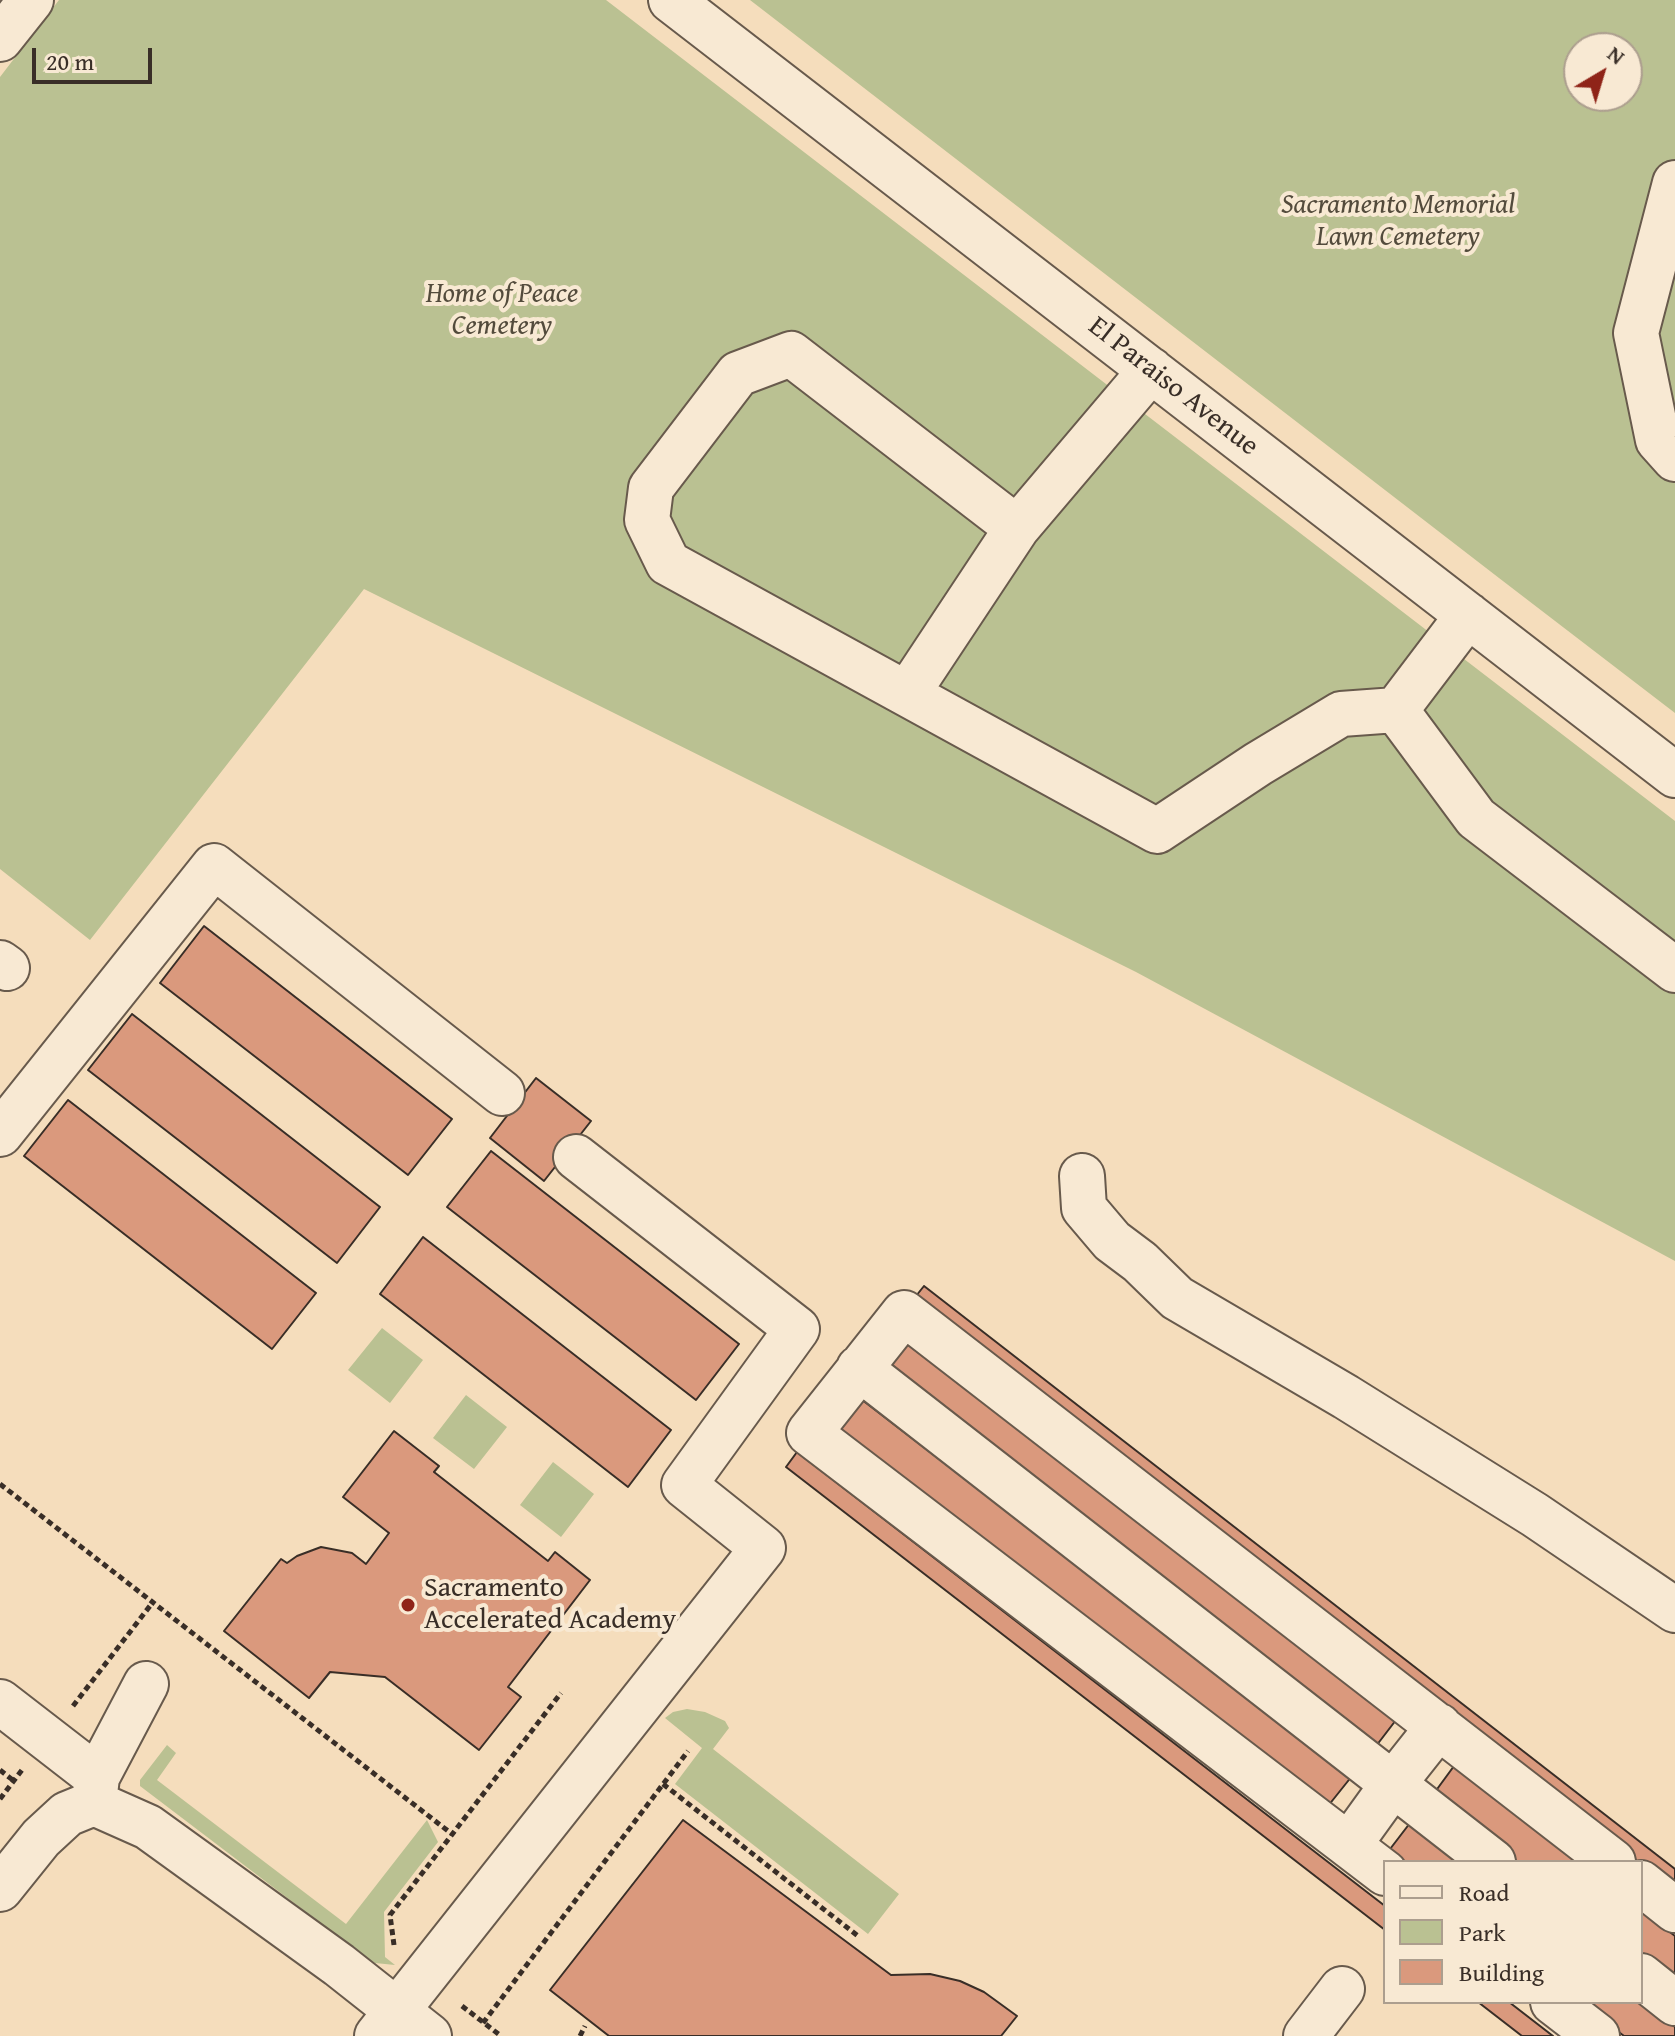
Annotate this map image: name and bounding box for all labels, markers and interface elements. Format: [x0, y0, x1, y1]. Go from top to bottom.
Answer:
scale bar [36, 32, 156, 82]
north arrow [1563, 32, 1643, 112]
text: N [1601, 38, 1632, 72]
text: 20 m [46, 44, 94, 79]
park label: Sacramento Memorial Lawn Cemetery [1281, 189, 1515, 255]
park label: Home of Peace Cemetery [426, 278, 578, 344]
street label: El Paraiso Avenue [1081, 310, 1265, 464]
place label: Sacramento Accelerated Academy [424, 1572, 676, 1638]
marker: Sacramento Accelerated Academy [399, 1596, 417, 1614]
legend [1383, 1860, 1643, 2004]
text: Road [1459, 1875, 1509, 1910]
text: Park [1459, 1915, 1505, 1950]
text: Building [1459, 1955, 1544, 1990]

